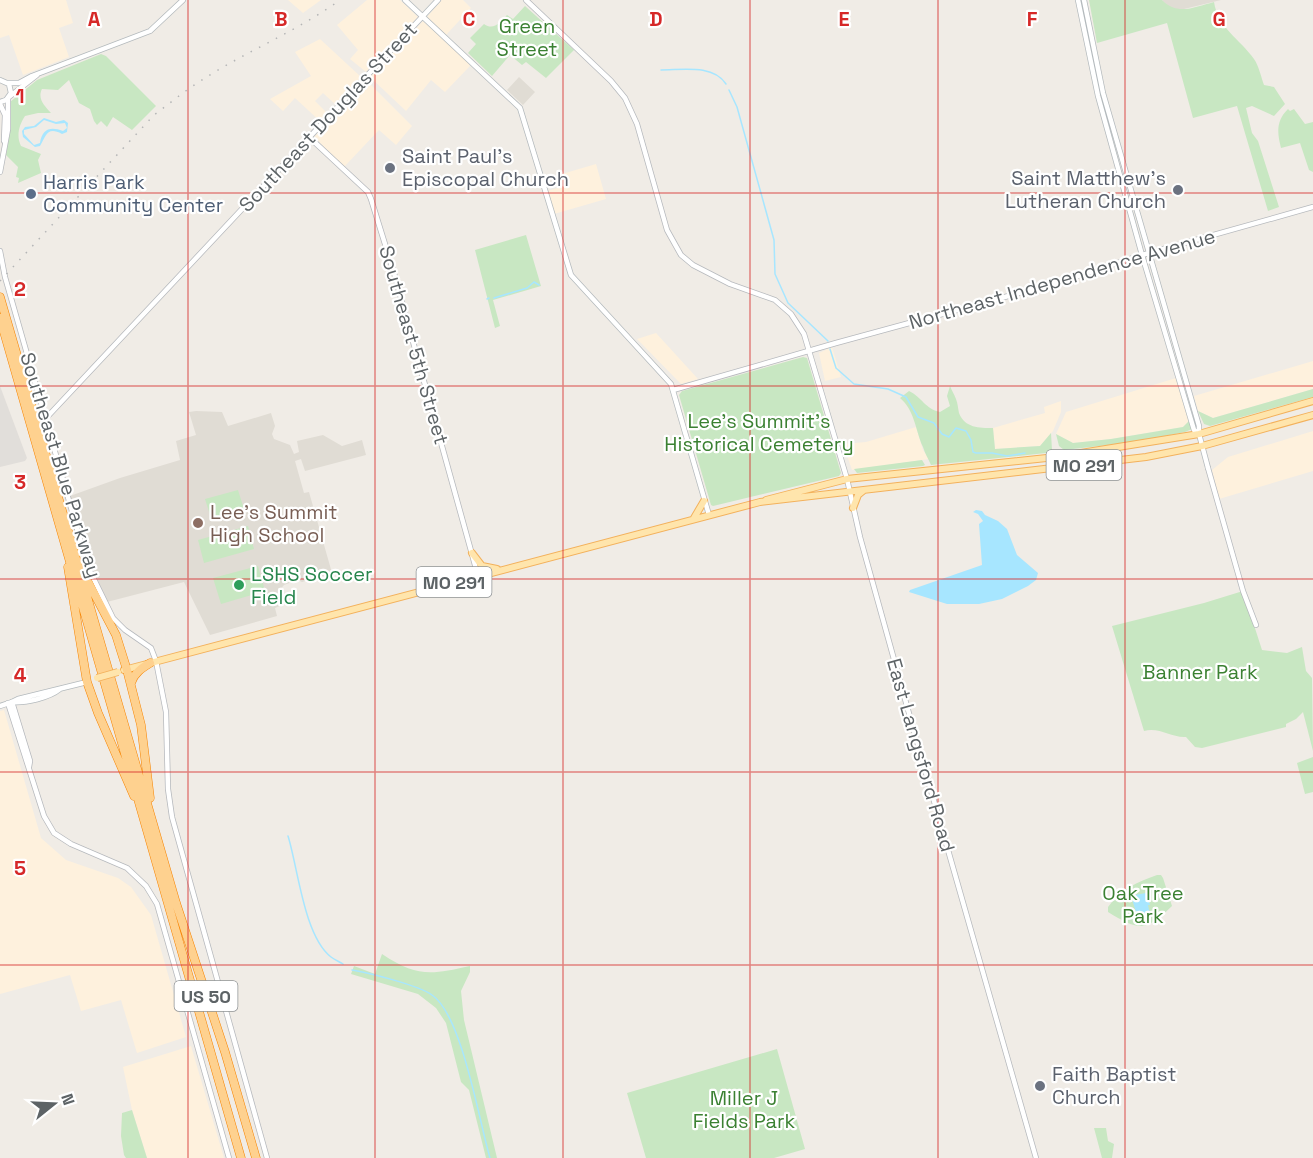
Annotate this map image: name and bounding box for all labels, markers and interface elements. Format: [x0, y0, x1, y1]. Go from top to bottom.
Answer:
text: A [88, 6, 101, 32]
text: B [274, 6, 288, 32]
text: C [463, 6, 476, 32]
text: D [649, 6, 663, 32]
text: E [838, 6, 850, 32]
text: F [1027, 6, 1038, 32]
text: G [1212, 6, 1226, 32]
park label: Green Street [496, 13, 558, 62]
street label: Southeast Douglas Street [233, 17, 423, 217]
text: 1 [15, 83, 25, 109]
place label: Saint Paul's Episcopal Church [402, 143, 569, 192]
marker: Saint Paul's Episcopal Church [383, 161, 397, 175]
place label: Saint Matthew's Lutheran Church [1005, 165, 1166, 214]
place label: Harris Park Community Center [43, 169, 223, 218]
marker: Saint Matthew's Lutheran Church [1171, 183, 1185, 197]
marker: Harris Park Community Center [24, 187, 38, 201]
street label: Northeast Independence Avenue [906, 223, 1218, 335]
street label: Southeast 5th Street [373, 242, 455, 448]
text: 2 [14, 276, 26, 302]
street label: Southeast Blue Parkway [14, 349, 108, 581]
park label: Lee's Summit's Historical Cemetery [664, 408, 854, 457]
road number: MO 291 [1046, 450, 1122, 480]
text: 3 [14, 469, 26, 495]
place label: Lee's Summit High School [210, 499, 338, 548]
marker: Lee's Summit High School [191, 516, 205, 530]
place label: LSHS Soccer Field [251, 561, 373, 610]
road number: MO 291 [416, 567, 492, 597]
marker: LSHS Soccer Field [232, 578, 246, 592]
street label: East Langsford Road [881, 655, 961, 855]
park label: Banner Park [1142, 659, 1258, 685]
text: 4 [14, 662, 27, 688]
text: 5 [14, 855, 26, 881]
park label: Oak Tree Park [1102, 880, 1184, 929]
road number: US 50 [174, 981, 238, 1011]
place label: Faith Baptist Church [1052, 1061, 1176, 1110]
north arrow [24, 1074, 84, 1134]
marker: Faith Baptist Church [1033, 1079, 1047, 1093]
park label: Miller J Fields Park [693, 1085, 796, 1134]
text: N [56, 1091, 79, 1108]

